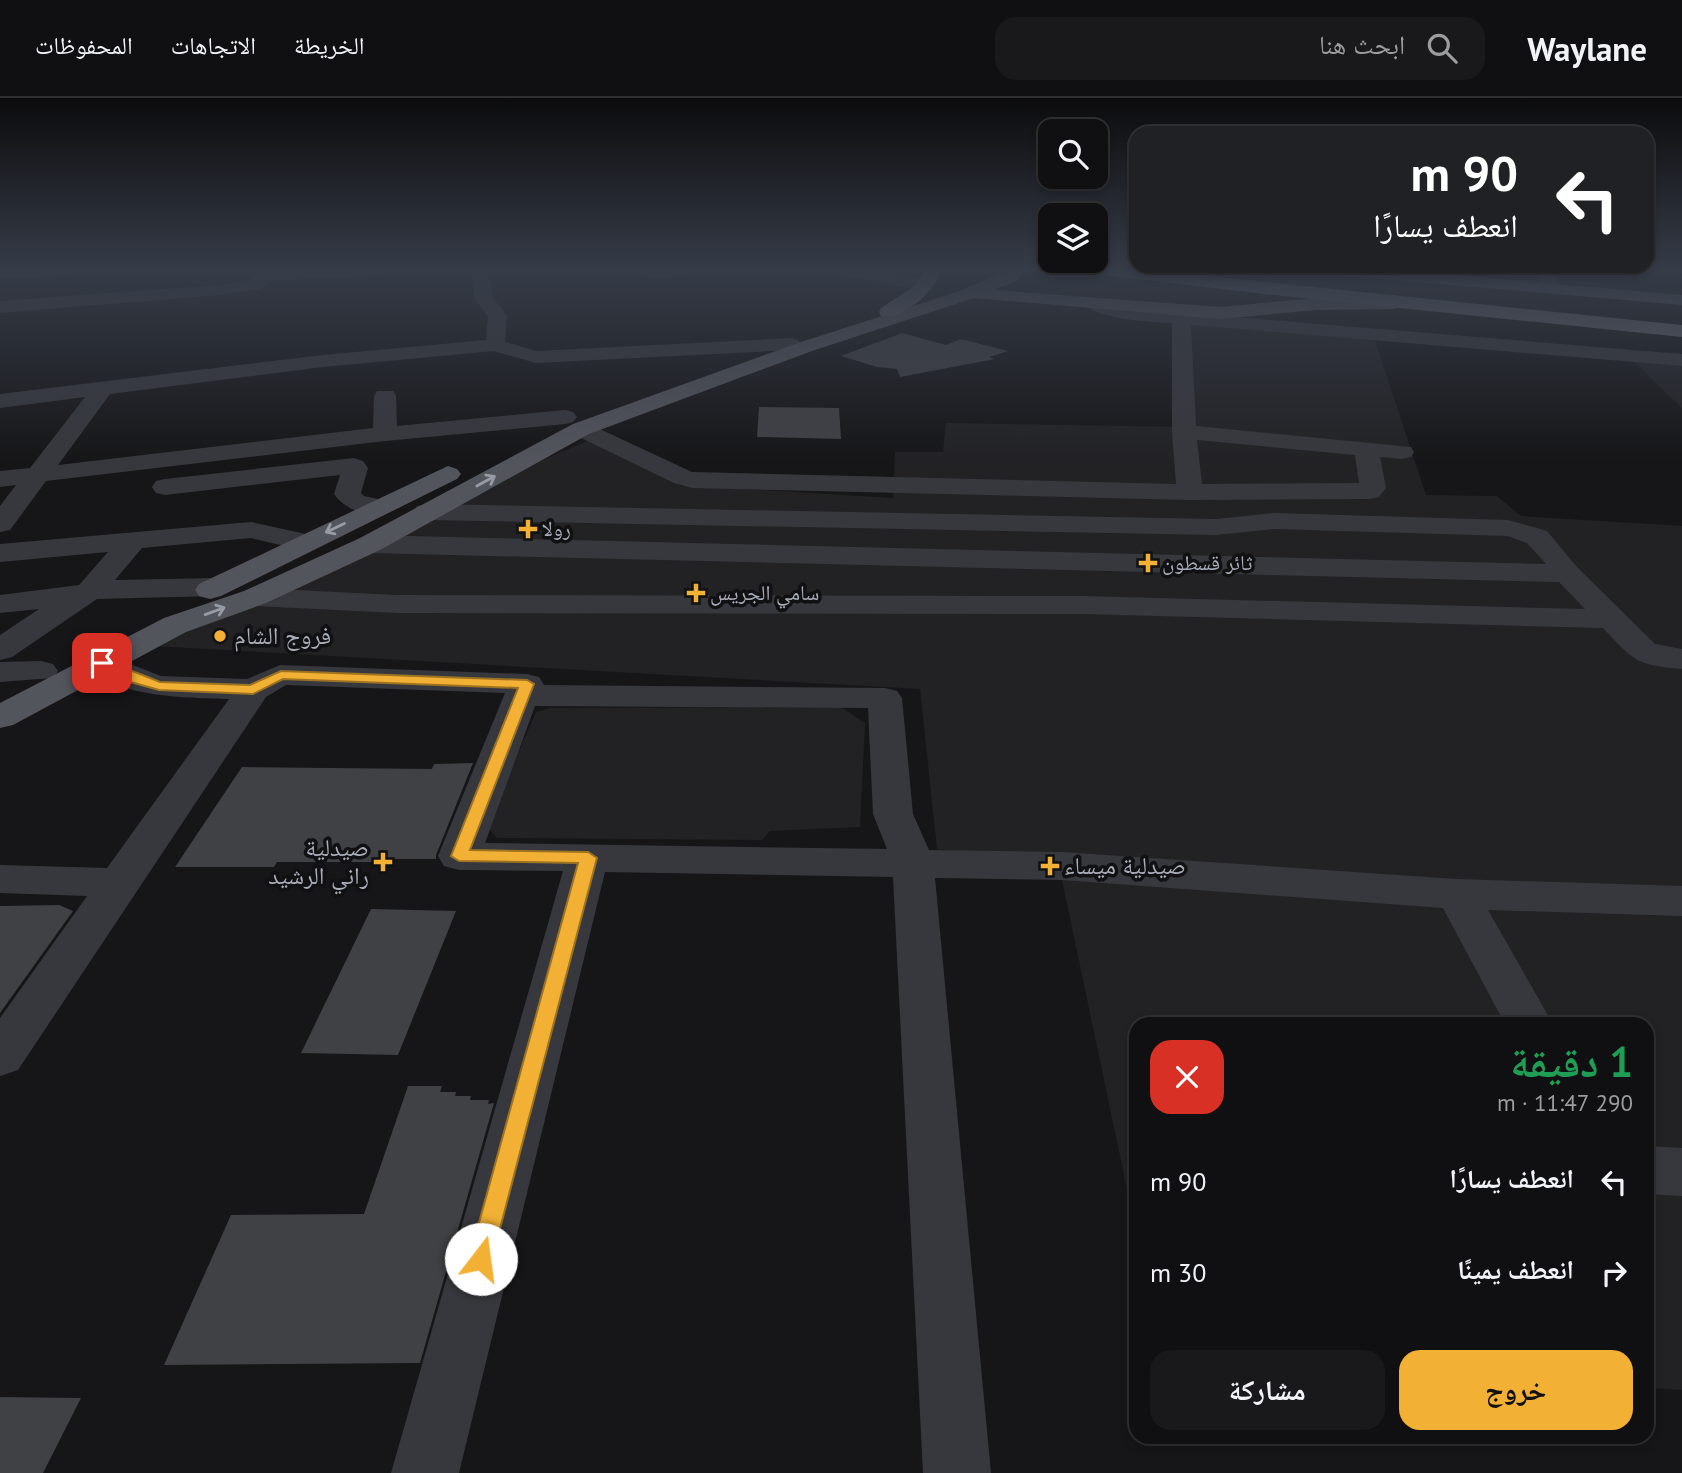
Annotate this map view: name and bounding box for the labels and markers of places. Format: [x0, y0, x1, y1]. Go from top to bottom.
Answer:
place label: رولا [542, 515, 571, 542]
marker: رولا [520, 521, 536, 537]
place label: ثائر قسطون [1162, 549, 1253, 576]
marker: ثائر قسطون [1140, 555, 1156, 571]
place label: سامي الجريس [710, 579, 819, 609]
marker: سامي الجريس [688, 585, 704, 601]
place label: فروج الشام [234, 620, 331, 652]
marker: فروج الشام [212, 628, 228, 644]
pin [72, 633, 132, 693]
place label: صيدلية راني الرشيد [268, 832, 369, 895]
place label: صيدلية ميساء [1064, 850, 1186, 881]
marker: صيدلية راني الرشيد [375, 854, 391, 870]
marker: صيدلية ميساء [1042, 858, 1058, 874]

